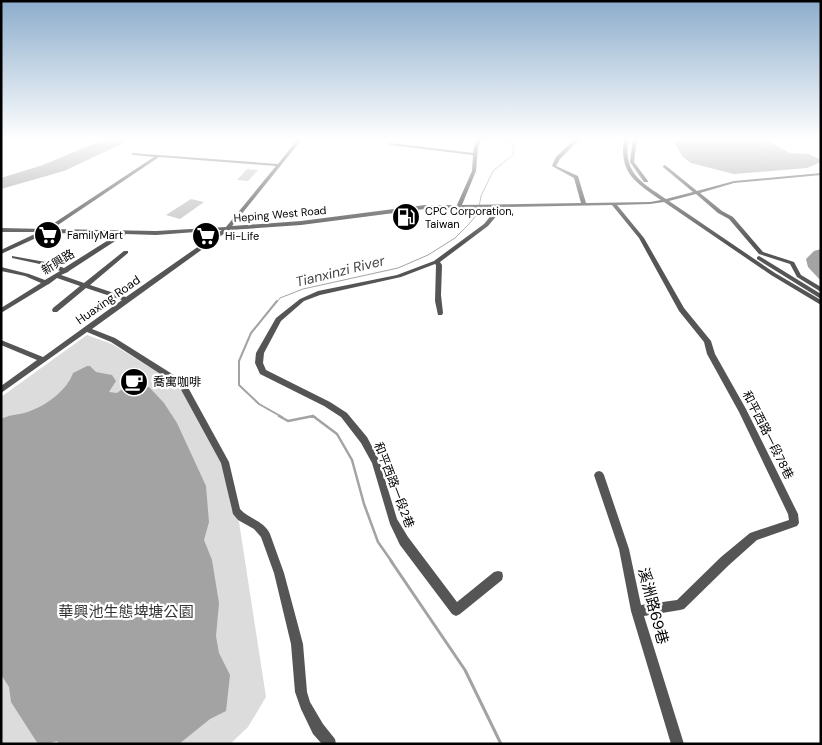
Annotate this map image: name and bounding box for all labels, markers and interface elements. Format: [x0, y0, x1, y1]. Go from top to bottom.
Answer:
fuel station icon: CPC Corporation, Taiwan [391, 202, 421, 232]
street label: Heping West Road [233, 203, 327, 225]
place label: CPC Corporation, Taiwan [425, 204, 514, 231]
supermarket icon: FamilyMart [33, 220, 63, 250]
supermarket icon: Hi-Life [191, 221, 221, 251]
place label: FamilyMart [67, 228, 123, 242]
place label: Hi-Life [225, 229, 259, 243]
street label: 新興路 [38, 246, 78, 278]
water label: Tianxinzi River [294, 251, 387, 291]
street label: Huaxing Road [73, 272, 143, 328]
cafe icon: 喬寓咖啡 [119, 367, 149, 397]
place label: 喬寓咖啡 [153, 374, 201, 390]
street label: 和平西路一段78巷 [739, 388, 797, 482]
street label: 和平西路一段2巷 [370, 440, 418, 530]
street label: 溪洲路69巷 [633, 565, 673, 647]
park label: 華興池生態埤塘公園 [58, 602, 194, 622]

